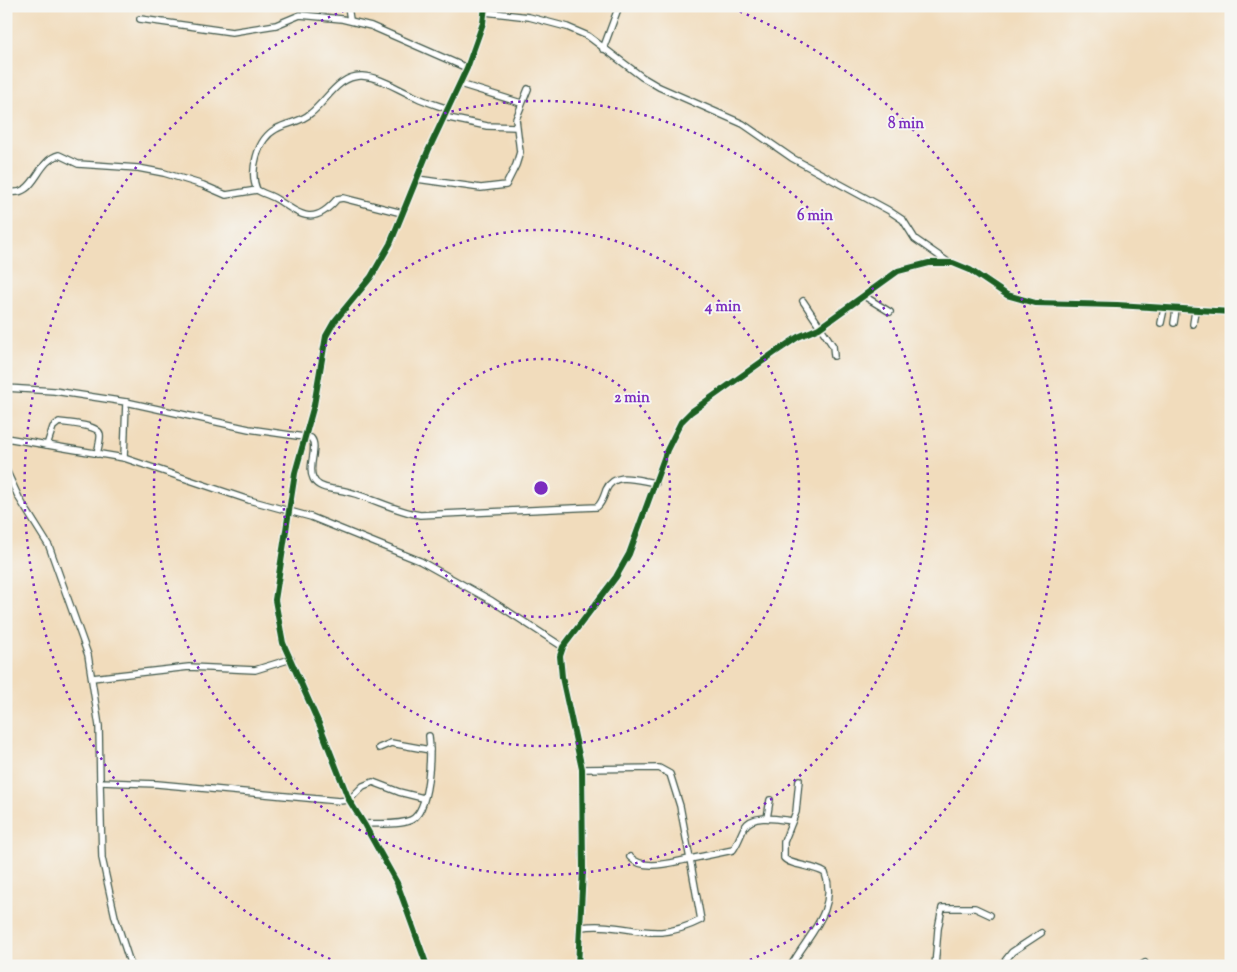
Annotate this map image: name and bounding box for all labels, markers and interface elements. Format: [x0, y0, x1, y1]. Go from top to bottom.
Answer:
text: 8 min [888, 114, 924, 135]
text: 6 min [797, 206, 833, 227]
text: 4 min [704, 297, 741, 318]
text: 2 min [614, 388, 650, 409]
centre of rings [532, 479, 550, 497]

